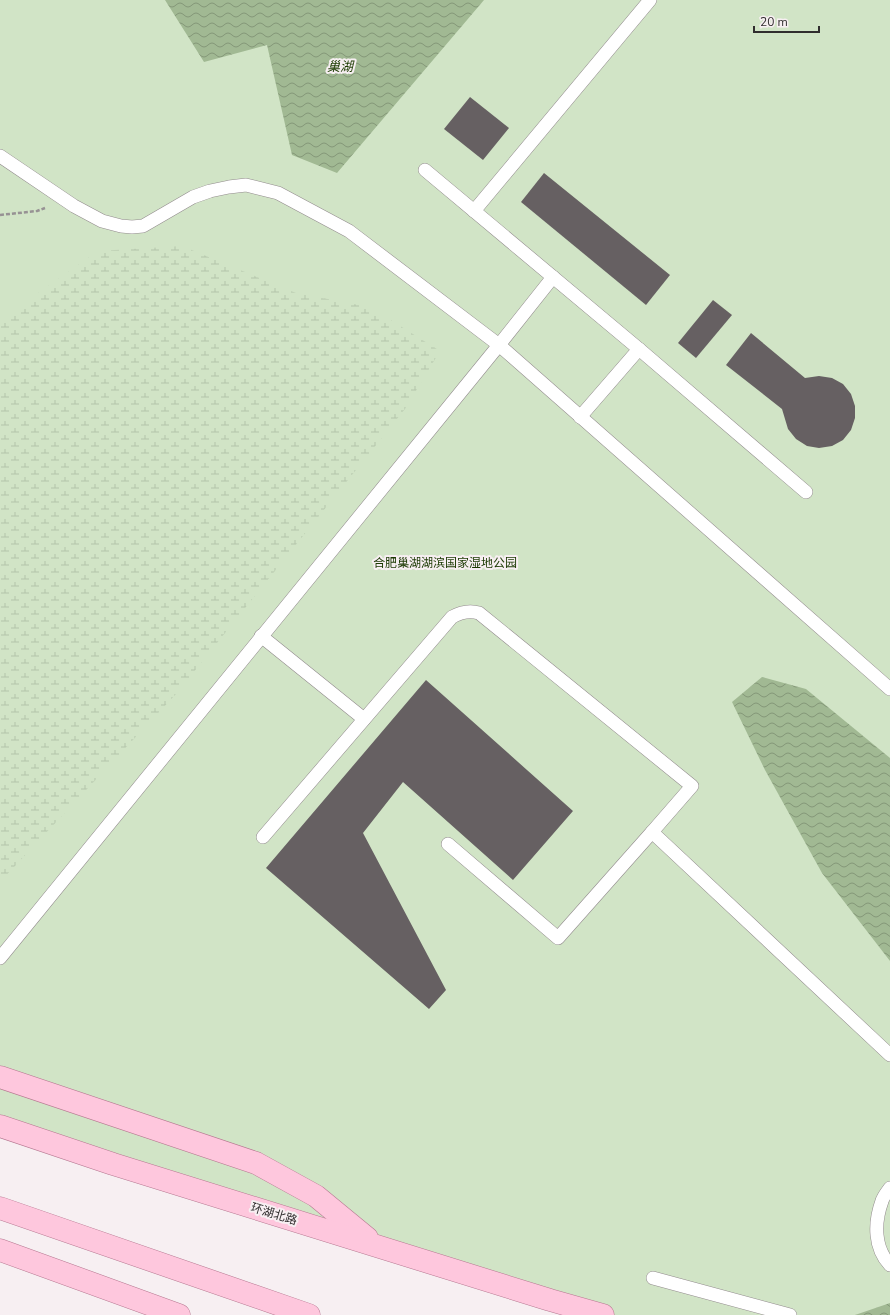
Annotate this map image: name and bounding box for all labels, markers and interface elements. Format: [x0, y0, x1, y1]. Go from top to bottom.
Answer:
scale bar [754, 8, 819, 34]
text: 20 m [760, 14, 788, 30]
water label: 巢湖 [327, 58, 355, 76]
park label: 合肥巢湖湖滨国家湿地公园 [373, 555, 517, 571]
street label: 环湖北路 [249, 1199, 299, 1229]

